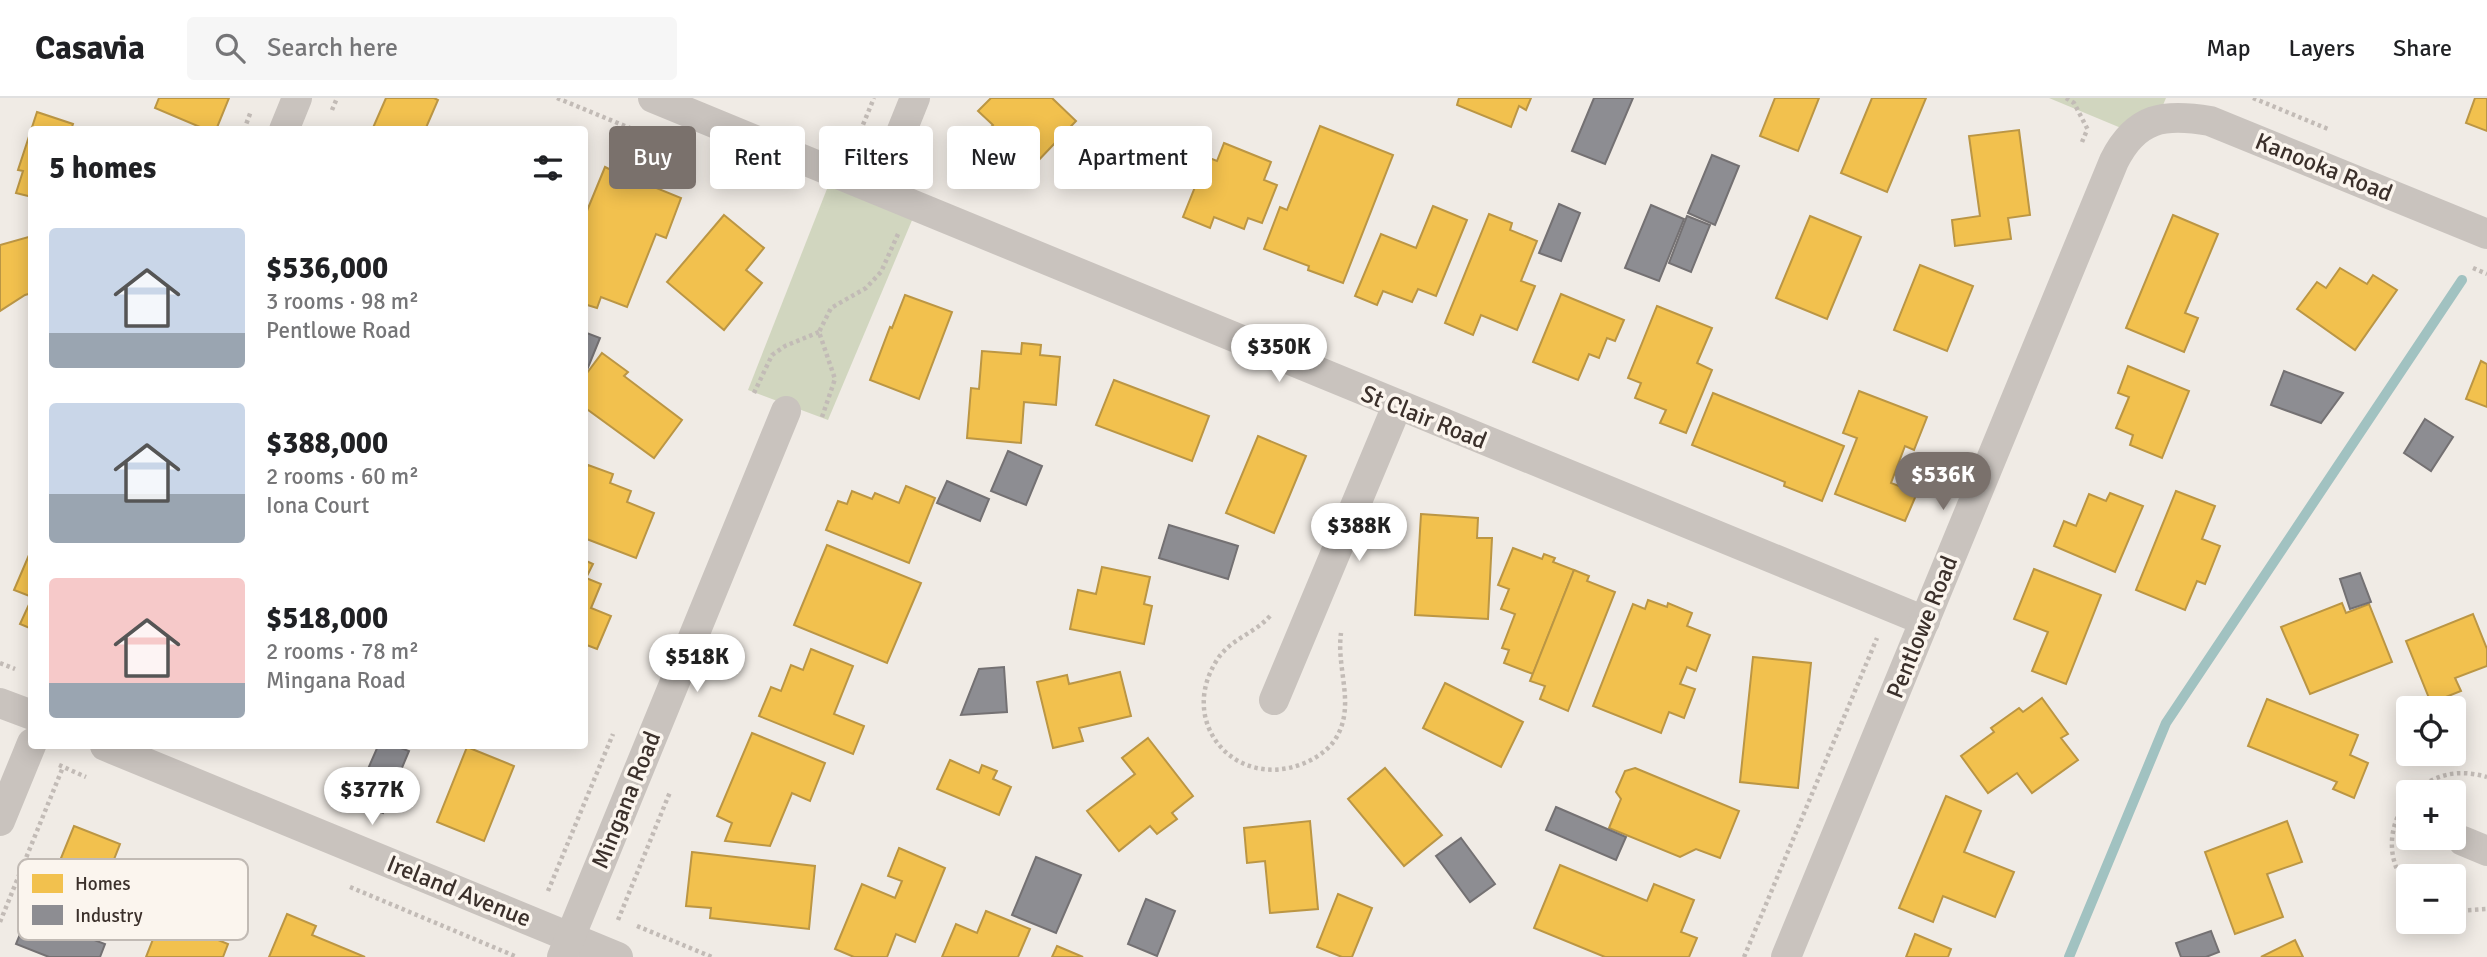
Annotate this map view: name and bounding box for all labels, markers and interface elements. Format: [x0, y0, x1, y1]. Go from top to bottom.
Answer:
search box [187, 17, 677, 80]
text: Casavia [35, 28, 145, 69]
icon: search [211, 29, 249, 67]
text: Search here [267, 32, 398, 64]
text: Map [2206, 33, 2251, 63]
text: Layers [2289, 33, 2355, 63]
text: Share [2393, 33, 2452, 63]
chip: Buy [609, 126, 696, 189]
chip: Rent [710, 126, 805, 189]
chip: Filters [819, 126, 933, 189]
chip: New [947, 126, 1040, 189]
chip: Apartment [1054, 126, 1212, 189]
street label: Kanooka Road [2251, 126, 2397, 208]
icon: filters [529, 149, 567, 187]
text: 5 homes [49, 150, 156, 187]
text: $536,000 [266, 250, 388, 287]
icon: home [105, 256, 189, 340]
text: 3 rooms · 98 m² [266, 287, 419, 316]
text: Pentlowe Road [266, 316, 411, 345]
pin: $350K [1230, 324, 1328, 384]
text: $350K [1247, 332, 1311, 361]
street label: St Clair Road [1357, 378, 1491, 456]
text: $388,000 [266, 425, 388, 462]
icon: home [105, 431, 189, 515]
pin: $536K [1894, 452, 1992, 512]
text: $536K [1911, 460, 1975, 489]
text: 2 rooms · 60 m² [266, 462, 419, 491]
text: Iona Court [266, 491, 369, 520]
pin: $388K [1310, 504, 1408, 563]
text: $388K [1327, 511, 1391, 540]
street label: Pentlowe Road [1880, 551, 1964, 703]
text: $518,000 [266, 600, 388, 637]
icon: home [105, 606, 189, 690]
pin: $518K [648, 634, 746, 694]
text: 2 rooms · 78 m² [266, 637, 419, 666]
text: $518K [665, 642, 729, 671]
text: Mingana Road [266, 666, 406, 695]
map controls [2396, 696, 2466, 934]
button: locate [2396, 696, 2466, 766]
street label: Mingana Road [585, 727, 667, 873]
pin: $377K [323, 768, 421, 827]
text: $377K [340, 775, 404, 804]
button: + [2396, 780, 2466, 850]
street label: Ireland Avenue [383, 848, 535, 934]
legend [18, 859, 248, 940]
button: − [2396, 864, 2466, 934]
text: Homes [75, 872, 131, 896]
text: Industry [75, 904, 143, 928]

